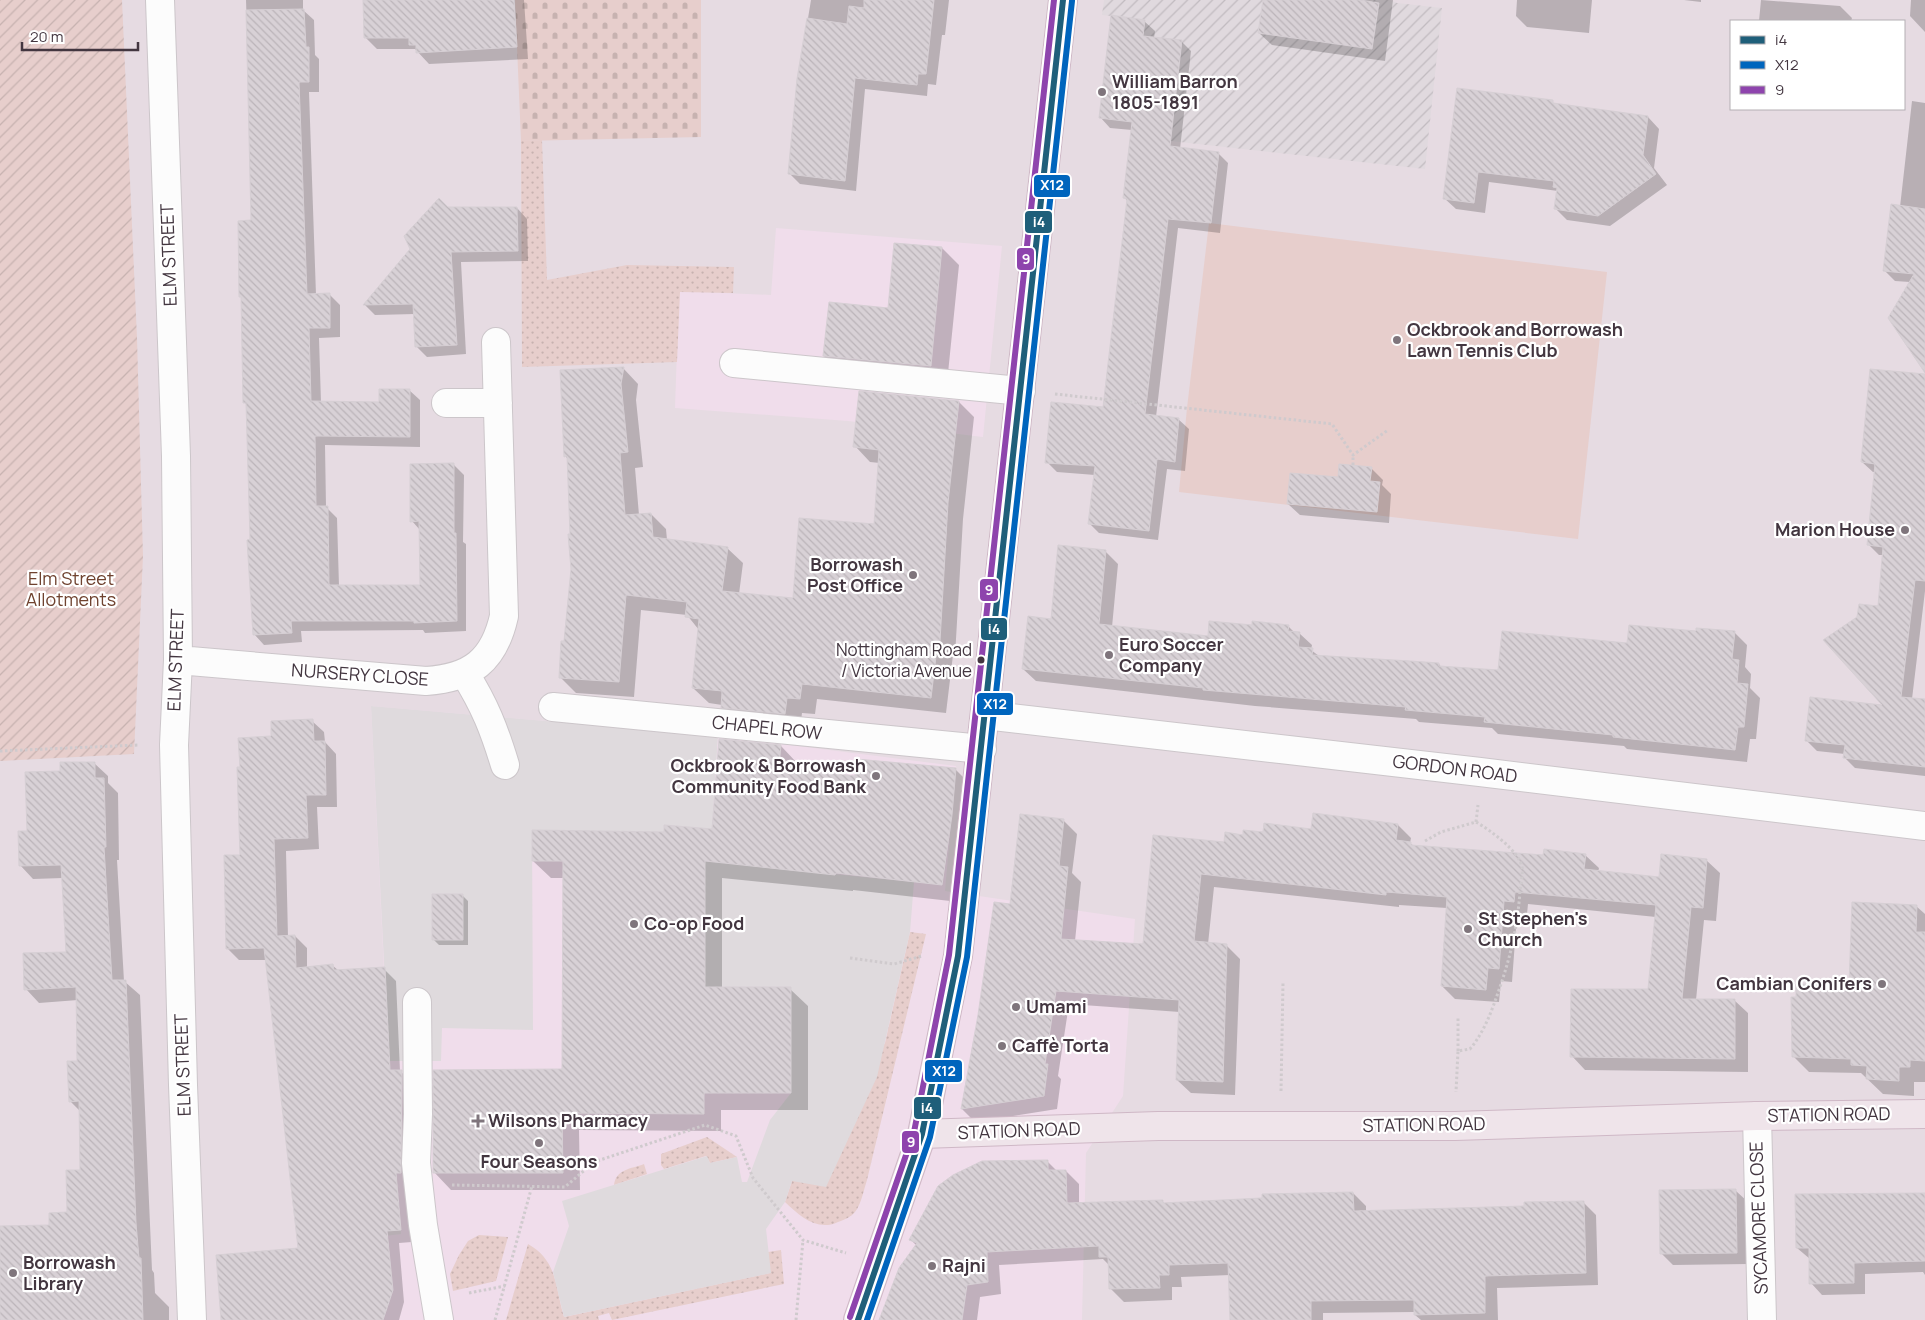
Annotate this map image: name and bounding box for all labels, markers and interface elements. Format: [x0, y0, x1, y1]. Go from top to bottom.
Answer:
scale bar [22, 20, 139, 52]
legend [1730, 20, 1905, 110]
text: 20 m [30, 26, 63, 47]
text: i4 [1775, 29, 1788, 50]
text: X12 [1775, 54, 1799, 75]
place label: William Barron 1805-1891 [1112, 69, 1238, 114]
text: 9 [1775, 79, 1784, 100]
marker: William Barron 1805-1891 [1096, 86, 1108, 98]
line badge: X12 [1033, 174, 1071, 198]
text: X12 [1040, 175, 1064, 194]
street label: ELM STREET [154, 203, 182, 307]
line badge: i4 [1024, 210, 1053, 234]
text: i4 [1033, 212, 1045, 231]
line badge: 9 [1016, 247, 1035, 271]
text: 9 [1022, 249, 1030, 268]
place label: Ockbrook and Borrowash Lawn Tennis Club [1407, 317, 1623, 362]
marker: Ockbrook and Borrowash Lawn Tennis Club [1391, 334, 1403, 346]
place label: Marion House [1775, 517, 1895, 541]
marker: Marion House [1899, 524, 1911, 536]
place label: Borrowash Post Office [807, 552, 903, 597]
park label: Elm Street Allotments [26, 566, 116, 611]
marker: Borrowash Post Office [907, 569, 919, 581]
line badge: 9 [979, 578, 999, 602]
text: 9 [985, 580, 993, 599]
street label: ELM STREET [161, 608, 189, 712]
line badge: i4 [980, 617, 1008, 641]
text: i4 [988, 619, 1000, 638]
place label: Euro Soccer Company [1119, 632, 1224, 677]
place label: Nottingham Road / Victoria Avenue [836, 638, 972, 682]
marker: Euro Soccer Company [1103, 649, 1115, 661]
marker: Nottingham Road / Victoria Avenue [976, 655, 986, 665]
street label: NURSERY CLOSE [291, 657, 430, 691]
line badge: X12 [976, 692, 1014, 716]
text: X12 [983, 694, 1007, 713]
street label: CHAPEL ROW [711, 709, 823, 745]
street label: GORDON ROAD [1391, 748, 1519, 788]
place label: Ockbrook & Borrowash Community Food Bank [671, 753, 867, 798]
marker: Ockbrook & Borrowash Community Food Bank [870, 770, 882, 782]
place label: St Stephen's Church [1478, 906, 1588, 951]
place label: Co-op Food [644, 911, 744, 935]
marker: Co-op Food [628, 918, 640, 930]
marker: St Stephen's Church [1462, 923, 1474, 935]
place label: Cambian Conifers [1716, 971, 1872, 995]
marker: Cambian Conifers [1876, 978, 1888, 990]
place label: Umami [1026, 994, 1087, 1018]
marker: Umami [1010, 1001, 1022, 1013]
street label: ELM STREET [168, 1013, 196, 1117]
place label: Caffè Torta [1012, 1033, 1109, 1057]
marker: Caffè Torta [996, 1040, 1008, 1052]
line badge: X12 [924, 1059, 963, 1083]
text: X12 [932, 1061, 956, 1080]
line badge: i4 [913, 1096, 942, 1120]
text: i4 [921, 1098, 933, 1117]
street label: STATION ROAD [1767, 1101, 1891, 1127]
place label: Wilsons Pharmacy [488, 1108, 648, 1132]
street label: STATION ROAD [1362, 1111, 1486, 1137]
marker: Wilsons Pharmacy [472, 1115, 484, 1127]
street label: STATION ROAD [957, 1116, 1081, 1144]
line badge: 9 [901, 1130, 920, 1154]
text: 9 [907, 1132, 915, 1151]
marker: Four Seasons [533, 1137, 545, 1149]
street label: SYCAMORE CLOSE [1743, 1141, 1773, 1295]
place label: Four Seasons [480, 1149, 598, 1173]
place label: Borrowash Library [23, 1250, 116, 1295]
place label: Rajni [942, 1253, 986, 1277]
marker: Rajni [926, 1260, 938, 1272]
marker: Borrowash Library [7, 1267, 19, 1279]

